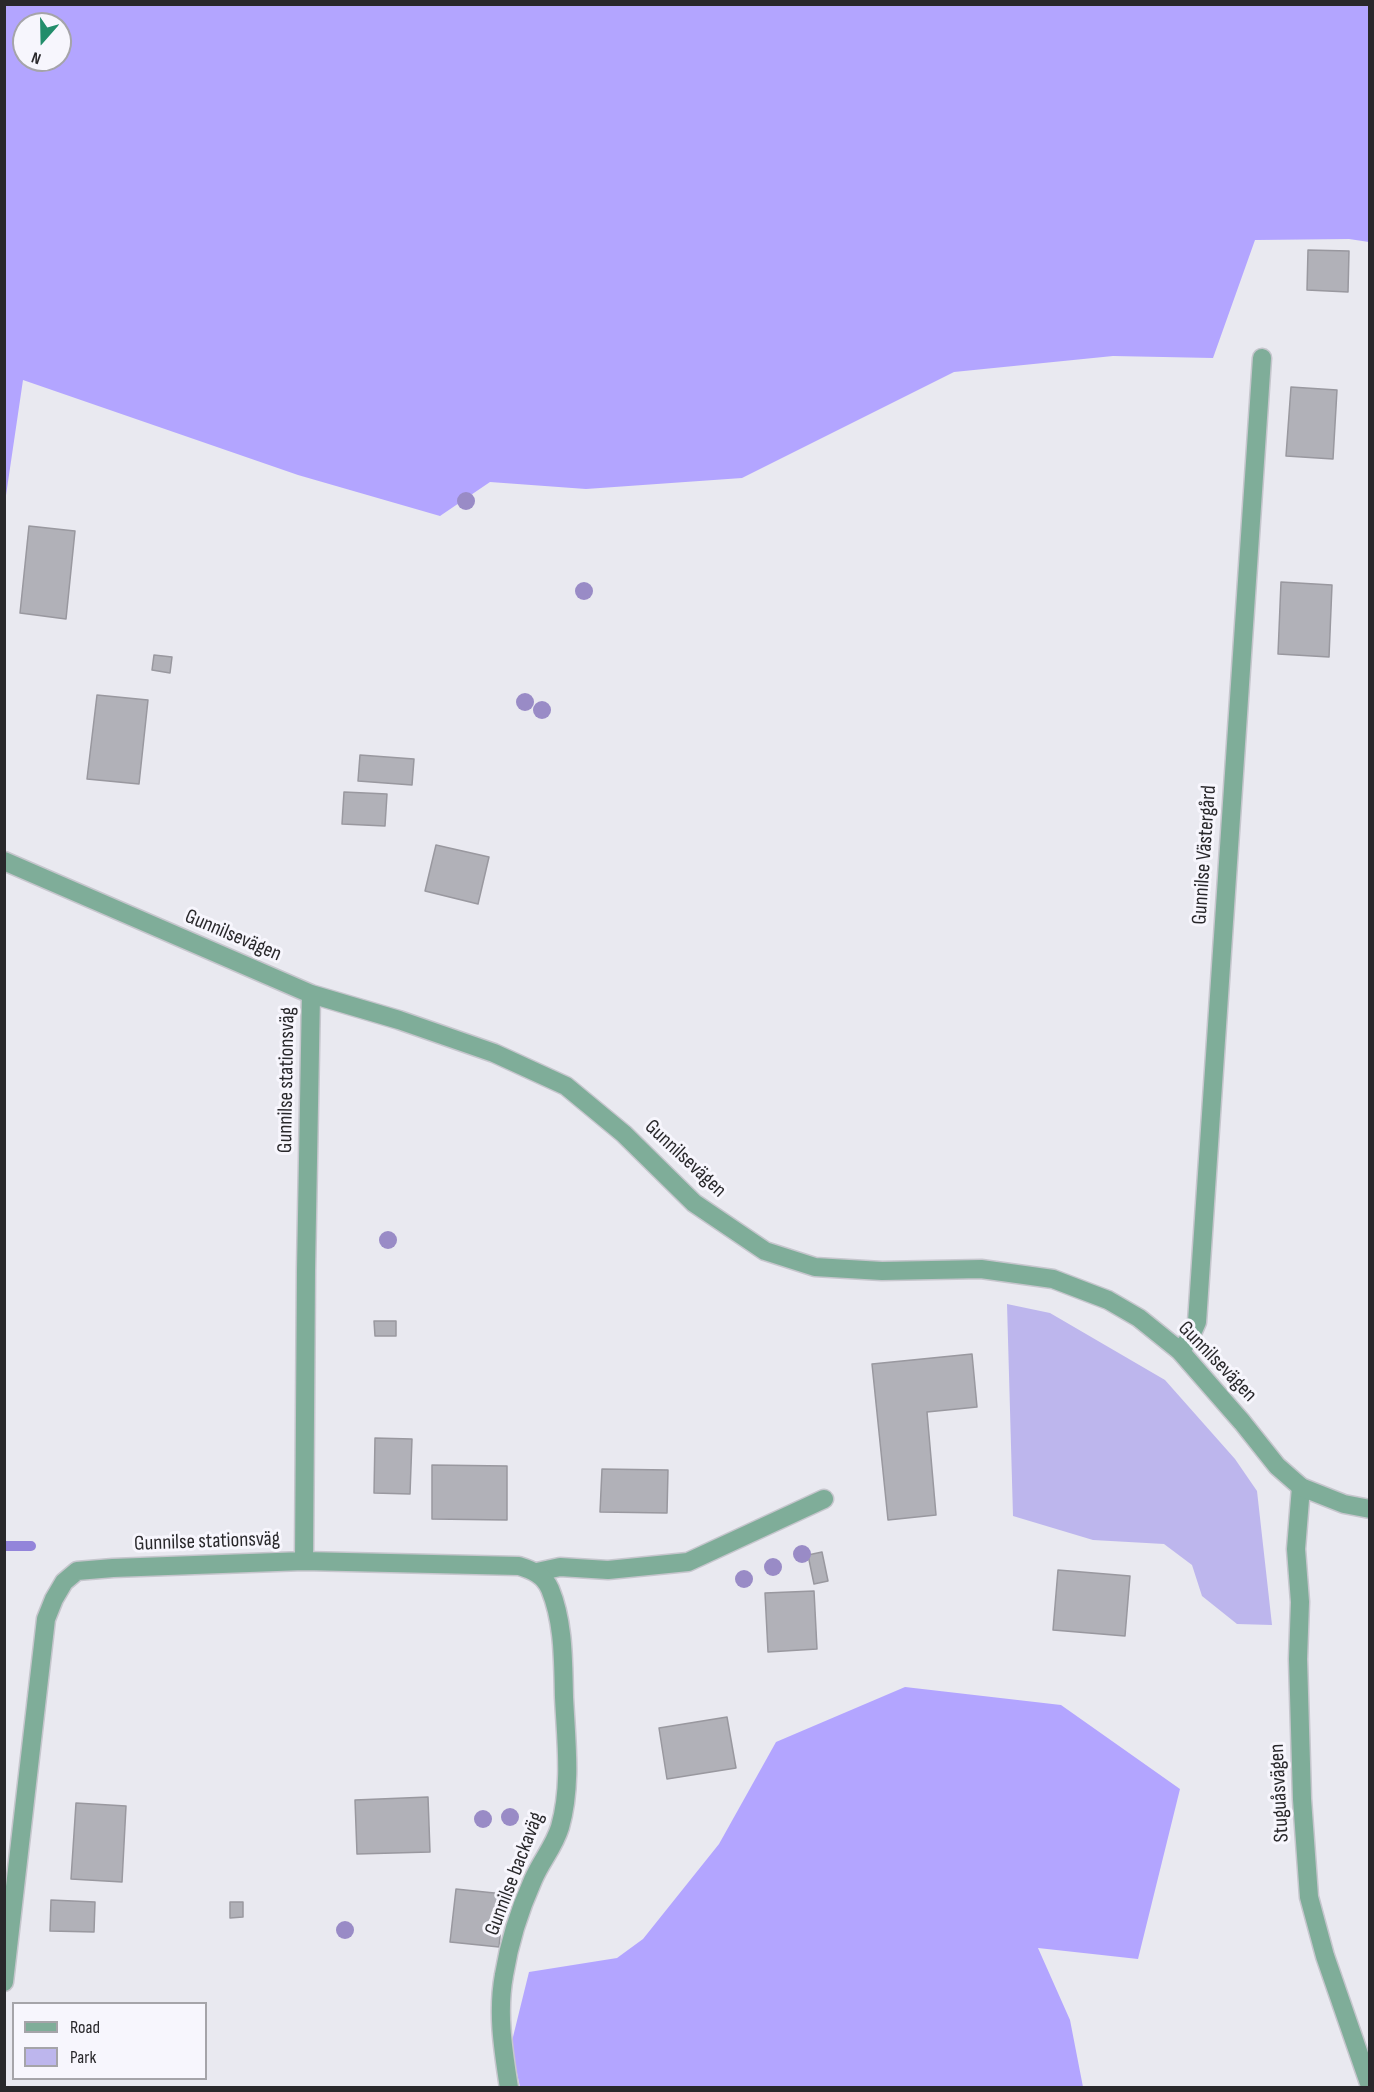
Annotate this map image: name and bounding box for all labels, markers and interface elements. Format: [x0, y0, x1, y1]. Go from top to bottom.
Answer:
north arrow [12, 12, 72, 72]
text: N [29, 47, 44, 68]
street label: Gunnilse Västergård [1188, 784, 1222, 926]
street label: Gunnilsevägen [181, 904, 285, 968]
street label: Gunnilse stationsväg [273, 1007, 301, 1153]
street label: Gunnilsevägen [639, 1115, 731, 1203]
street label: Gunnilsevägen [1172, 1316, 1262, 1408]
street label: Gunnilse stationsväg [134, 1527, 280, 1557]
street label: Stuguåsvägen [1265, 1743, 1295, 1843]
street label: Gunnilse backaväg [480, 1809, 550, 1939]
legend [12, 2002, 207, 2080]
text: Road [70, 2017, 100, 2038]
text: Park [70, 2047, 96, 2068]

